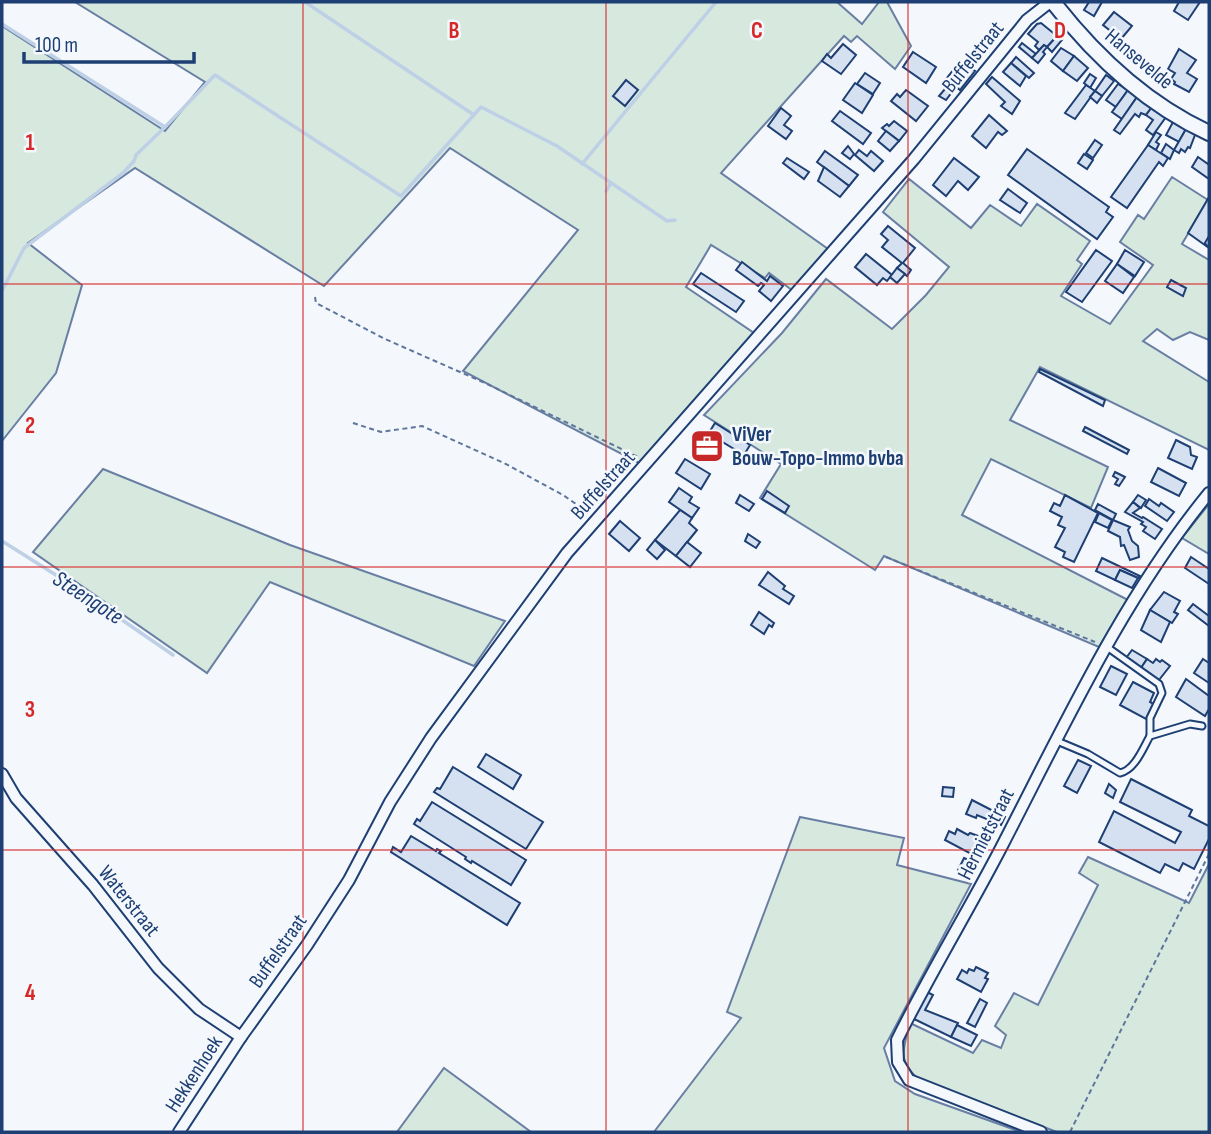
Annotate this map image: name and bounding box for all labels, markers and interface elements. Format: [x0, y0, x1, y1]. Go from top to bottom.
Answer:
street label: Buffelstraat [937, 16, 1009, 98]
text: B [449, 17, 460, 45]
text: C [751, 17, 763, 45]
text: D [1054, 17, 1066, 45]
scale bar [24, 21, 194, 65]
street label: Hansevelde [1100, 23, 1178, 95]
text: 100 m [35, 33, 78, 58]
text: 1 [25, 129, 35, 157]
text: 2 [25, 412, 35, 440]
place label: ViVer Bouw-Topo-Immo bvba [732, 422, 904, 471]
office icon: ViVer Bouw-Topo-Immo bvba [688, 427, 726, 465]
street label: Buffelstraat [566, 445, 640, 525]
water label: Steengote [48, 565, 128, 631]
text: 3 [25, 696, 35, 724]
street label: Hermietstraat [952, 784, 1020, 884]
street label: Waterstraat [93, 861, 165, 941]
street label: Buffelstraat [244, 909, 312, 993]
text: 4 [25, 979, 36, 1007]
street label: Hekkenhoek [160, 1031, 228, 1117]

